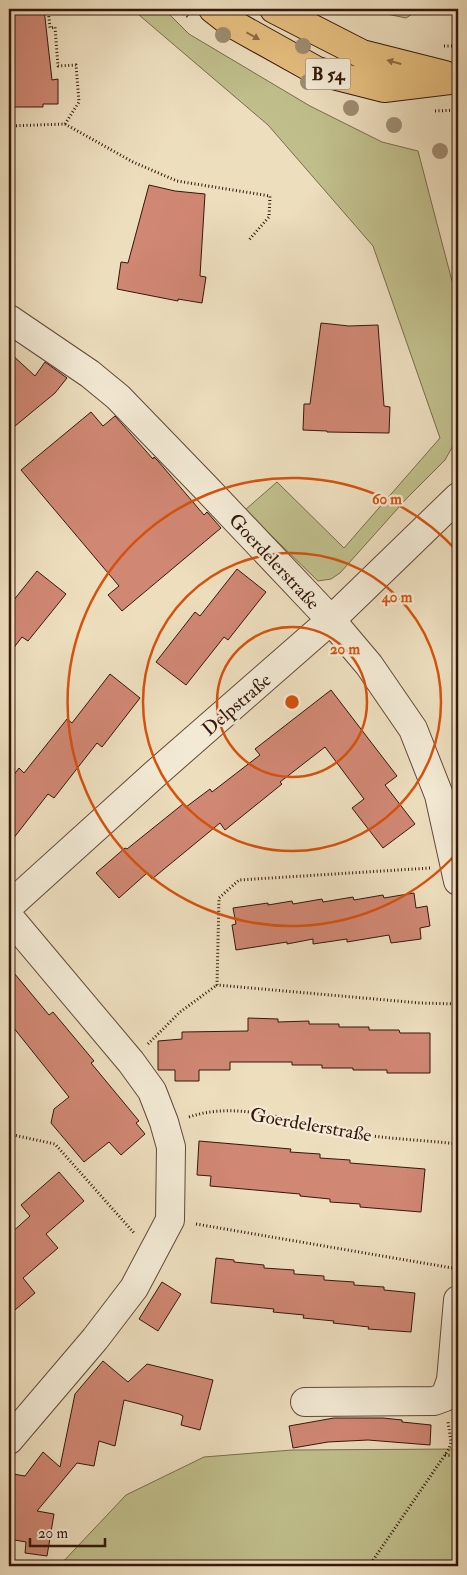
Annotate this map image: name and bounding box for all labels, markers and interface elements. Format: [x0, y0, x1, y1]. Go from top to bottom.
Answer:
one-way arrow [247, 31, 260, 40]
one-way arrow [386, 58, 401, 66]
road number: B 54 [306, 59, 350, 90]
text: 60 m [372, 490, 402, 509]
street label: Goerdelerstraße [224, 509, 325, 615]
text: 40 m [381, 588, 413, 607]
text: 20 m [330, 640, 360, 659]
street label: Delpstraße [197, 668, 277, 742]
centre of rings [283, 693, 301, 711]
street label: Goerdelerstraße [248, 1102, 373, 1147]
scale bar [30, 1515, 105, 1547]
text: 20 m [38, 1524, 68, 1543]

